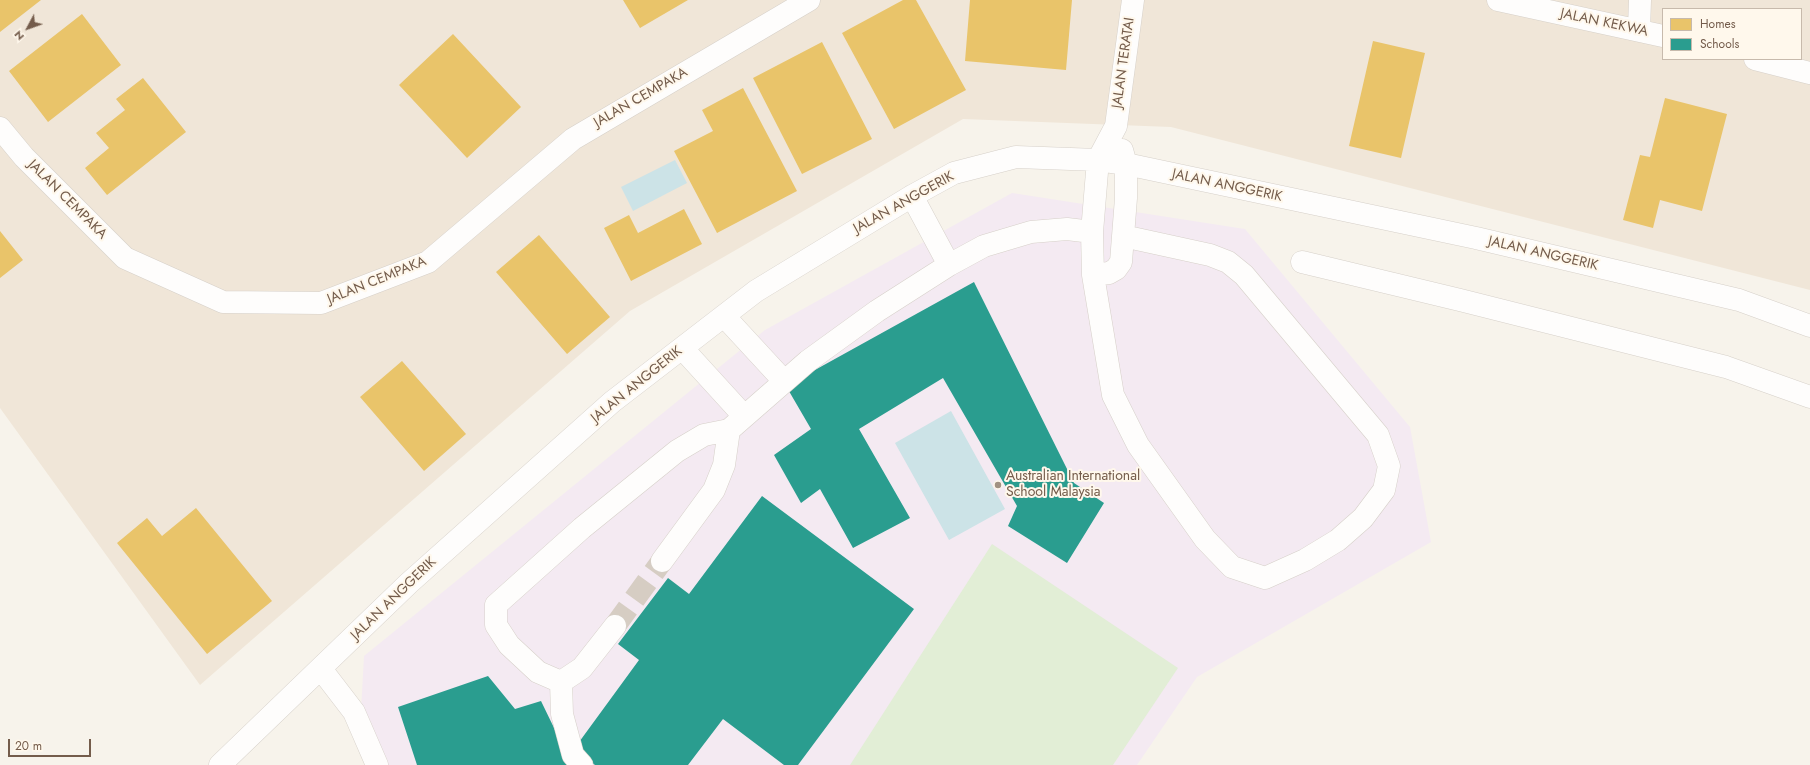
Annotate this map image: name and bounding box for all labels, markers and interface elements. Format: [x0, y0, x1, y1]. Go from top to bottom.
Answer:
street label: JALAN KEKWA [1559, 6, 1649, 40]
north arrow [8, 8, 48, 48]
legend [1662, 8, 1802, 60]
text: Homes [1700, 15, 1736, 33]
street label: JALAN TERATAI [1109, 16, 1139, 110]
text: N [10, 27, 28, 44]
text: Schools [1700, 35, 1739, 53]
street label: JALAN CEMPAKA [591, 64, 691, 132]
street label: JALAN CEMPAKA [24, 157, 110, 243]
street label: JALAN ANGGERIK [1170, 166, 1284, 206]
street label: JALAN ANGGERIK [851, 168, 957, 238]
street label: JALAN ANGGERIK [1486, 233, 1600, 275]
street label: JALAN CEMPAKA [325, 253, 429, 309]
street label: JALAN ANGGERIK [588, 343, 686, 427]
place label: Australian International School Malaysia [1006, 469, 1140, 502]
marker: Australian International School Malaysia [993, 480, 1003, 490]
street label: JALAN ANGGERIK [348, 554, 440, 644]
scale bar [10, 731, 93, 757]
text: 20 m [15, 737, 42, 755]

